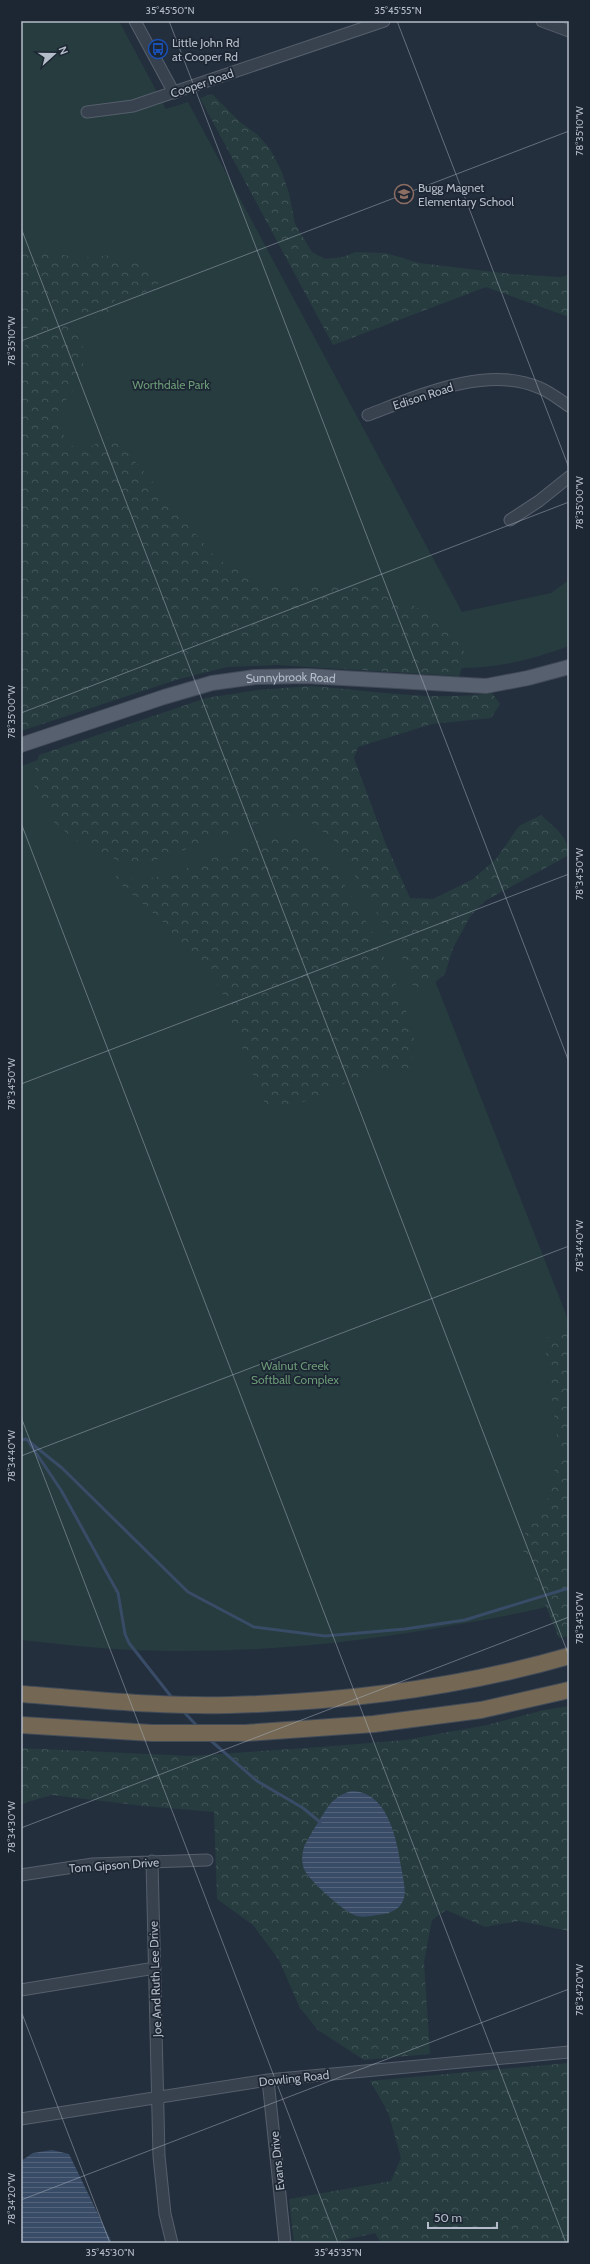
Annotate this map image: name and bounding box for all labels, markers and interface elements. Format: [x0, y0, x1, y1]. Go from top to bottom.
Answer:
text: 35°45'50"N [145, 4, 195, 17]
text: 35°45'55"N [374, 4, 422, 17]
north arrow [34, 34, 74, 74]
place label: Little John Rd at Cooper Rd [172, 35, 239, 64]
bus stop icon: Little John Rd at Cooper Rd [147, 38, 169, 60]
text: N [55, 44, 71, 57]
street label: Cooper Road [168, 65, 236, 101]
text: 78°35'10"W [573, 106, 586, 156]
place label: Bugg Magnet Elementary School [418, 180, 514, 209]
school or university icon: Bugg Magnet Elementary School [393, 183, 415, 205]
text: 78°35'10"W [5, 316, 18, 366]
park label: Worthdale Park [132, 377, 210, 392]
street label: Edison Road [391, 379, 455, 413]
text: 78°35'00"W [573, 476, 586, 530]
street label: Sunnybrook Road [245, 668, 336, 686]
text: 78°35'00"W [5, 685, 18, 739]
text: 78°34'50"W [573, 848, 586, 900]
text: 78°34'50"W [5, 1058, 18, 1110]
text: 78°34'40"W [573, 1219, 586, 1272]
park label: Walnut Creek Softball Complex [251, 1358, 339, 1387]
text: 78°34'40"W [5, 1429, 18, 1482]
text: 78°34'30"W [573, 1592, 586, 1644]
text: 78°34'30"W [5, 1801, 18, 1853]
street label: Tom Gipson Drive [68, 1854, 160, 1876]
street label: Joe And Ruth Lee Drive [145, 1921, 165, 2038]
text: 78°34'20"W [573, 1964, 586, 2016]
street label: Dowling Road [258, 2067, 330, 2089]
street label: Evans Drive [266, 2131, 288, 2191]
text: 78°34'20"W [5, 2173, 18, 2225]
scale bar [428, 2204, 497, 2230]
text: 50 m [434, 2210, 462, 2225]
text: 35°45'30"N [85, 2246, 135, 2259]
text: 35°45'35"N [314, 2246, 362, 2259]

